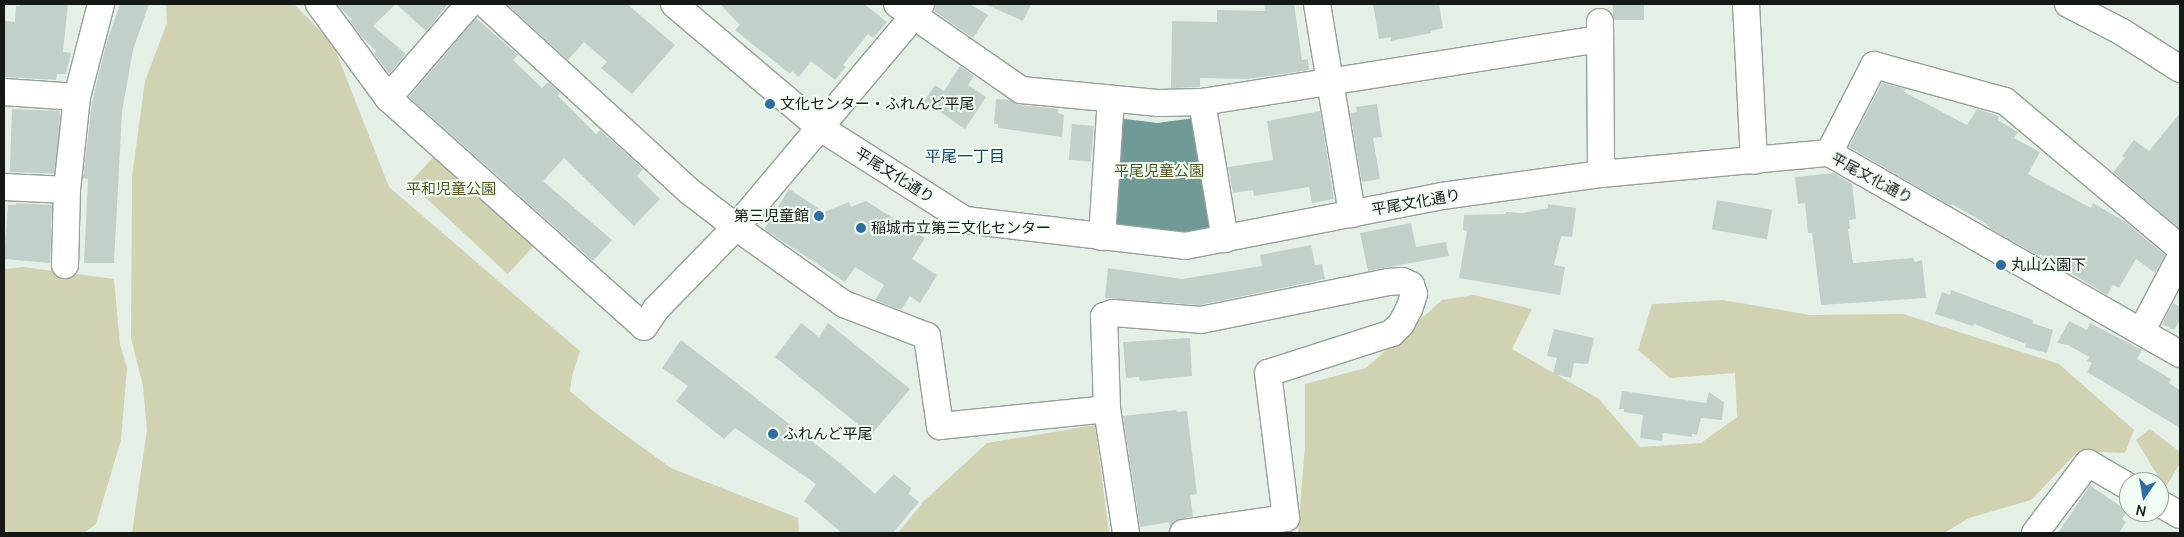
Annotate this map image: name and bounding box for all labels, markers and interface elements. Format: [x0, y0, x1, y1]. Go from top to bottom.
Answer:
place label: 文化センター・ふれんど平尾 [780, 95, 975, 113]
marker: 文化センター・ふれんど平尾 [764, 98, 776, 110]
street label: 平尾文化通り [852, 144, 938, 206]
district label: 平尾一丁目 [925, 146, 1005, 166]
street label: 平尾文化通り [1828, 149, 1916, 207]
park label: 平尾児童公園 [1114, 162, 1204, 180]
park label: 平和児童公園 [406, 180, 496, 198]
street label: 平尾文化通り [1370, 185, 1462, 219]
place label: 第三児童館 [734, 207, 809, 225]
marker: 第三児童館 [813, 210, 825, 222]
place label: 稲城市立第三文化センター [871, 219, 1051, 237]
marker: 稲城市立第三文化センター [855, 222, 867, 234]
place label: 丸山公園下 [2011, 256, 2086, 274]
marker: 丸山公園下 [1995, 259, 2007, 271]
place label: ふれんど平尾 [783, 425, 873, 443]
marker: ふれんど平尾 [767, 428, 779, 440]
north arrow [2119, 472, 2169, 522]
text: N [2134, 501, 2148, 522]

